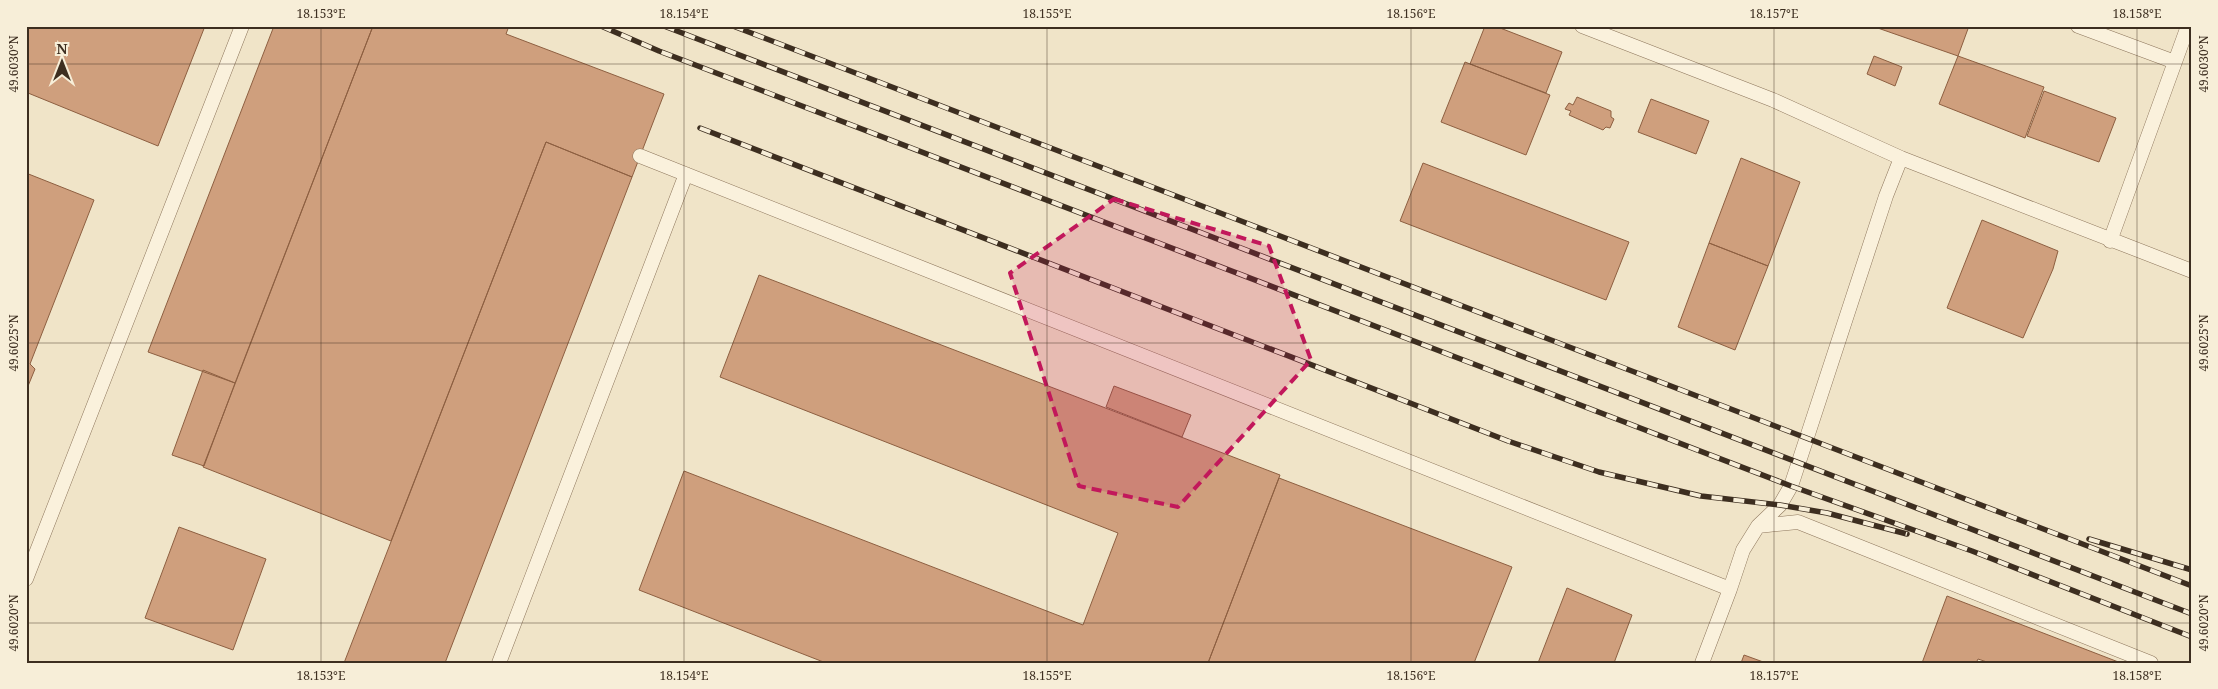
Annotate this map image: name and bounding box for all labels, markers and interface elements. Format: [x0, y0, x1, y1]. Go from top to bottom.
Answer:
text: 18.153°E [297, 5, 345, 22]
text: 18.154°E [660, 5, 708, 22]
text: 18.155°E [1023, 5, 1071, 22]
text: 18.156°E [1387, 5, 1435, 22]
text: 18.157°E [1750, 5, 1798, 22]
text: 18.158°E [2113, 5, 2161, 22]
text: 49.6030°N [5, 35, 22, 93]
text: 49.6030°N [2195, 35, 2212, 93]
north arrow [38, 38, 88, 88]
text: N [56, 39, 68, 58]
text: 49.6025°N [5, 314, 22, 372]
text: 49.6025°N [2195, 314, 2212, 372]
text: 49.6020°N [5, 594, 22, 652]
text: 49.6020°N [2195, 594, 2212, 652]
text: 18.153°E [297, 667, 345, 684]
text: 18.154°E [660, 667, 708, 684]
text: 18.155°E [1023, 667, 1071, 684]
text: 18.156°E [1387, 667, 1435, 684]
text: 18.157°E [1750, 667, 1798, 684]
text: 18.158°E [2113, 667, 2161, 684]

